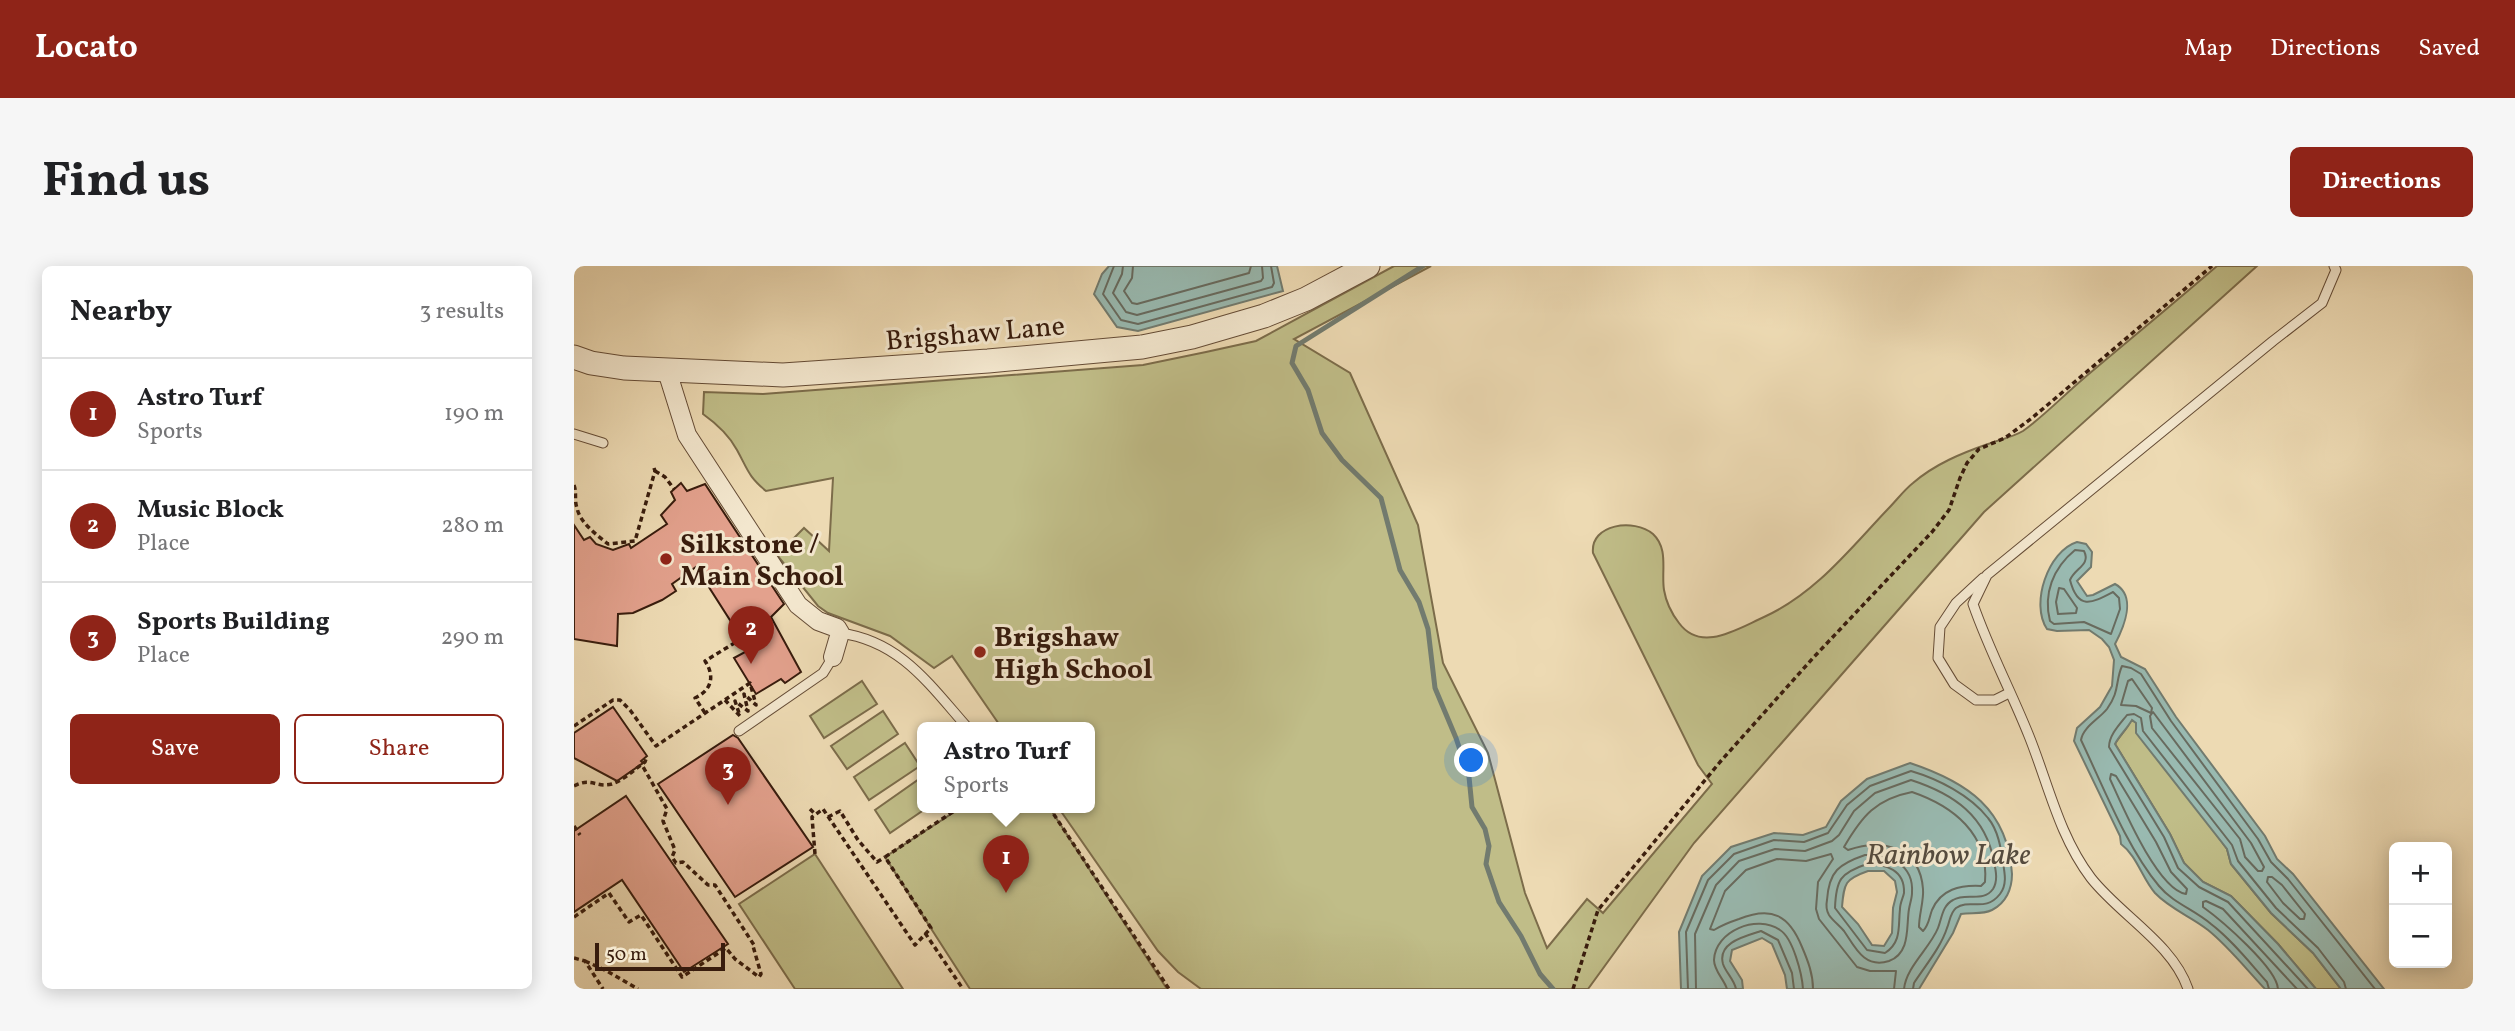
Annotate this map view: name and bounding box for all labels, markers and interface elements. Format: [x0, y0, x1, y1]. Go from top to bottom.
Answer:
text: Locato [35, 26, 138, 72]
text: Map [2184, 32, 2232, 66]
text: Directions [2270, 32, 2380, 66]
text: Saved [2418, 32, 2480, 66]
button: Directions [2290, 147, 2473, 217]
text: Find us [42, 148, 210, 217]
text: Nearby [70, 291, 172, 333]
text: 3 results [419, 296, 504, 328]
street label: Brigshaw Lane [884, 307, 1066, 362]
text: Astro Turf [137, 380, 263, 416]
text: 1 [88, 398, 98, 430]
text: 190 m [444, 398, 504, 430]
text: Sports [137, 416, 203, 448]
text: Music Block [137, 492, 284, 528]
text: 2 [87, 510, 99, 542]
text: 280 m [441, 510, 504, 542]
place label: Silkstone / Main School [680, 526, 844, 597]
text: Place [137, 528, 190, 560]
marker: Silkstone / Main School [658, 551, 674, 567]
text: Sports Building [137, 604, 330, 640]
pin: 2 [728, 606, 774, 664]
place label: Brigshaw High School [994, 619, 1153, 690]
text: 3 [87, 622, 99, 654]
text: 290 m [441, 622, 504, 654]
text: Place [137, 640, 190, 672]
marker: Brigshaw High School [972, 644, 988, 660]
button: Save [70, 714, 280, 784]
button: Share [294, 714, 504, 784]
popup [917, 722, 1095, 813]
text: Astro Turf [943, 734, 1069, 770]
your location [1454, 743, 1488, 777]
pin: 3 [705, 747, 751, 805]
text: Sports [943, 770, 1009, 802]
pin: 1 [983, 835, 1029, 893]
water label: Rainbow Lake [1866, 835, 2030, 877]
map controls [2389, 842, 2452, 968]
button: + [2389, 842, 2452, 905]
button: − [2389, 905, 2452, 968]
scale bar [595, 940, 724, 972]
text: 50 m [606, 942, 647, 968]

